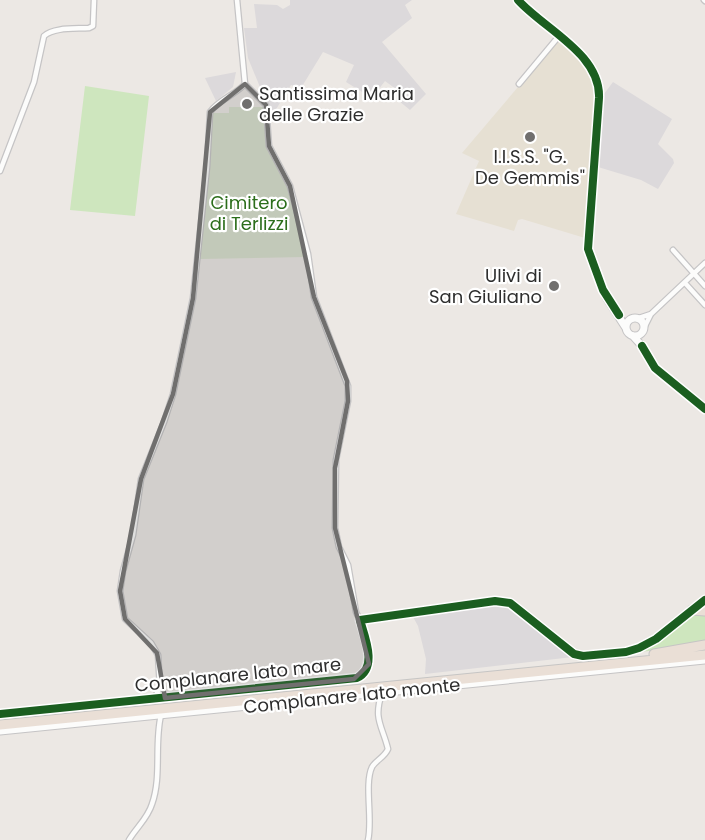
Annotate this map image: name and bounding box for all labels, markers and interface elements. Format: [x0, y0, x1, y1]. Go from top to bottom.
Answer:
place label: Santissima Maria delle Grazie [259, 81, 414, 127]
marker: Santissima Maria delle Grazie [240, 97, 254, 111]
marker: I.I.S.S. "G. De Gemmis" [523, 130, 537, 144]
place label: I.I.S.S. "G. De Gemmis" [475, 144, 585, 190]
park label: Cimitero di Terlizzi [210, 190, 288, 236]
place label: Ulivi di San Giuliano [429, 263, 542, 309]
marker: Ulivi di San Giuliano [547, 279, 561, 293]
street label: Complanare lato mare [134, 651, 342, 698]
street label: Complanare lato monte [242, 672, 462, 719]

